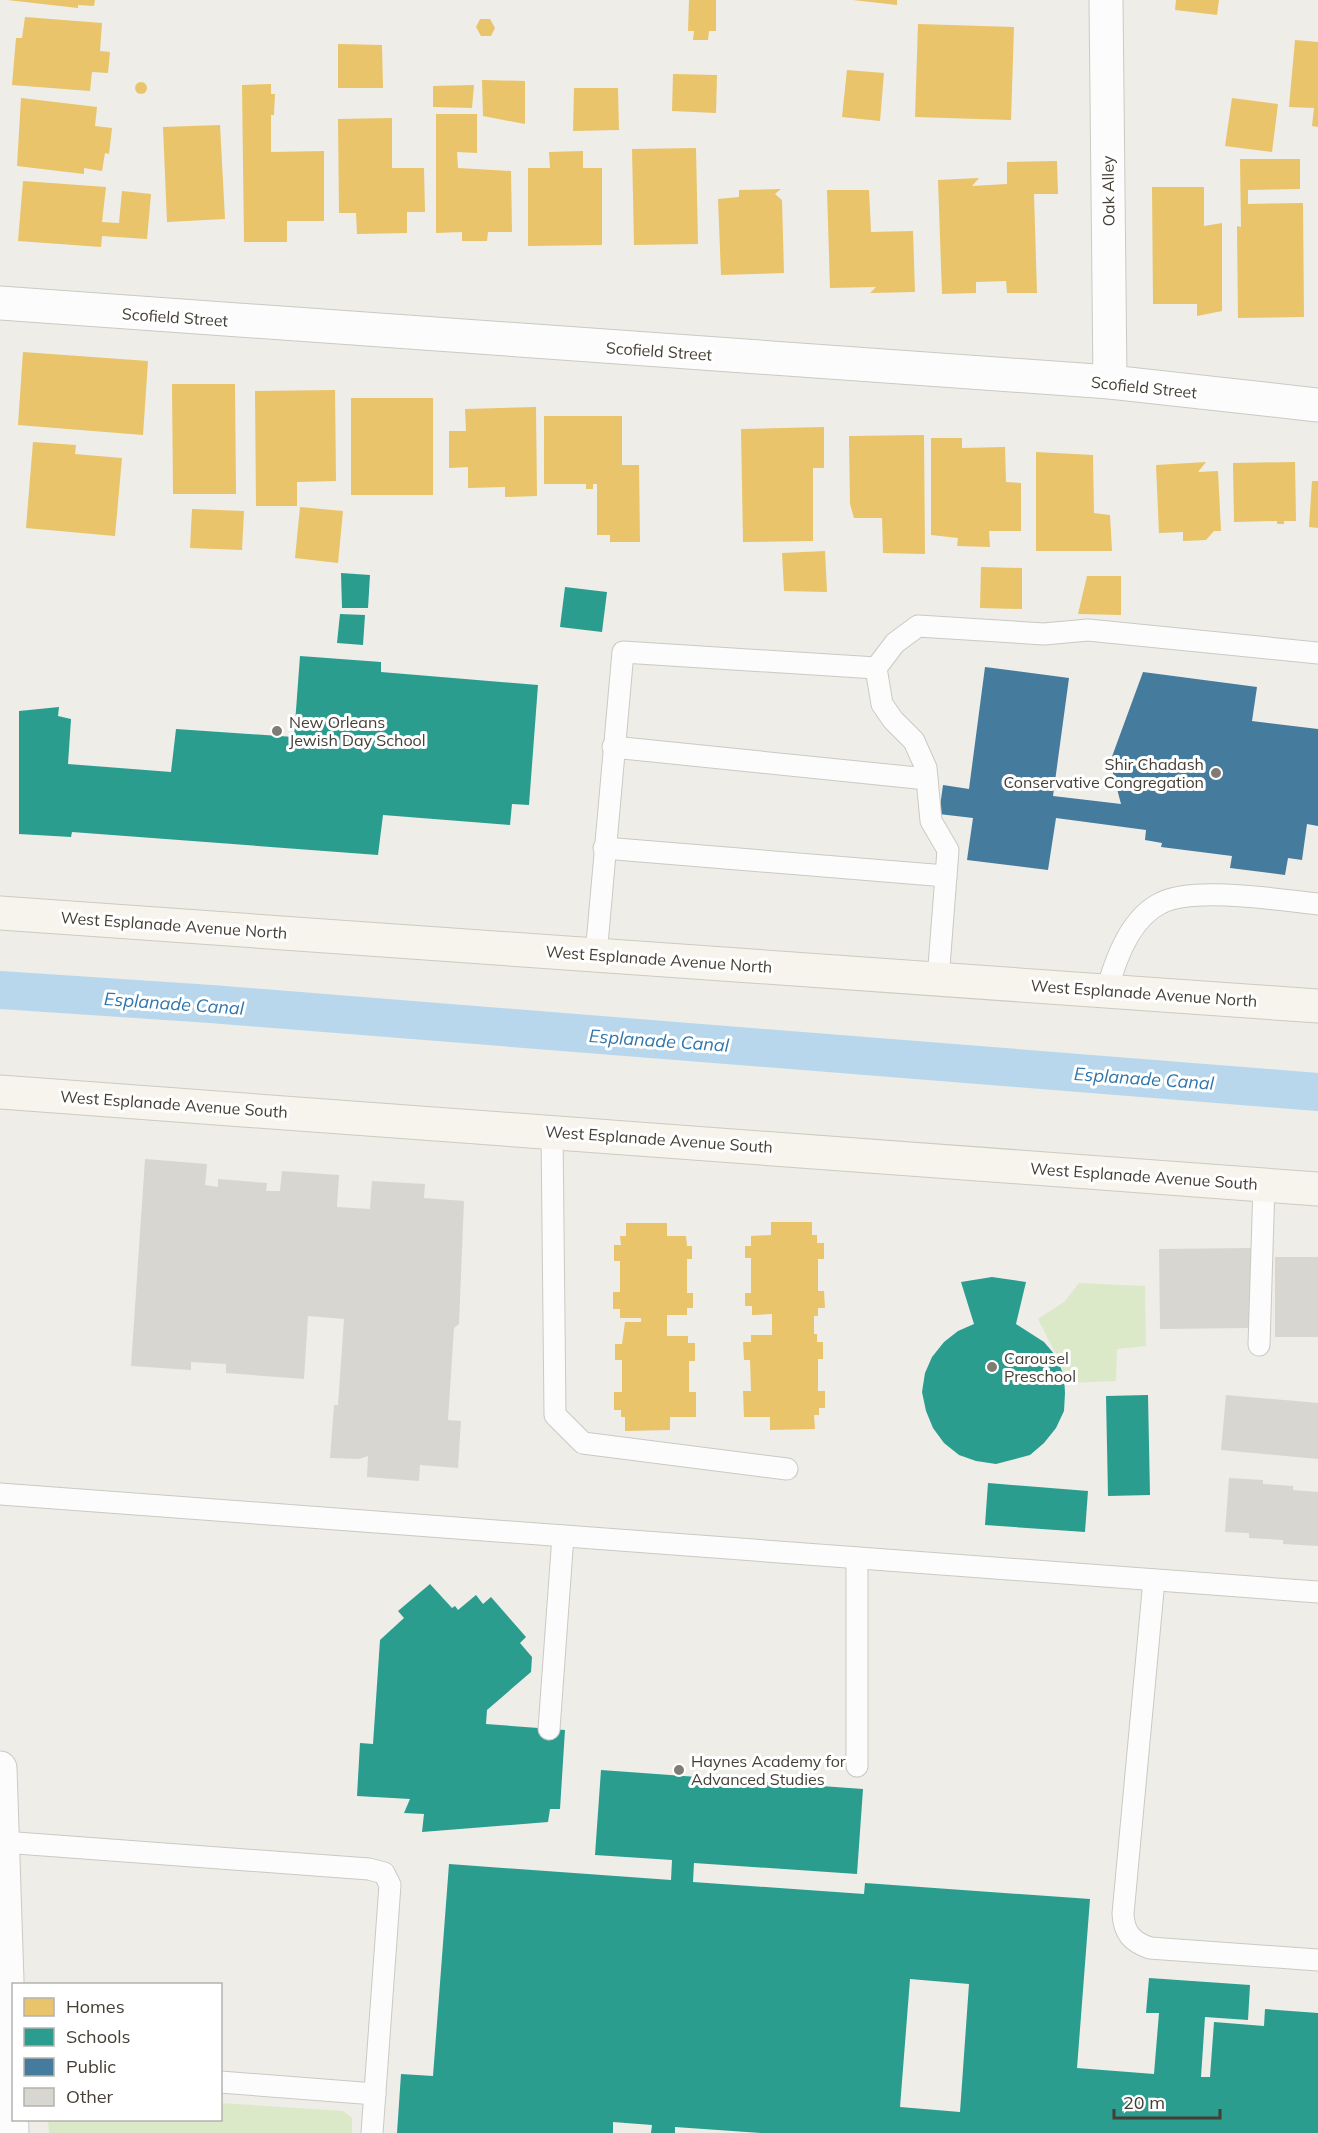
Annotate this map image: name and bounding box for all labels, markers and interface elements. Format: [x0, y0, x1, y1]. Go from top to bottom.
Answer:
street label: Oak Alley [1097, 155, 1119, 227]
street label: Scofield Street [121, 303, 229, 331]
street label: Scofield Street [605, 337, 713, 365]
street label: Scofield Street [1090, 371, 1198, 403]
place label: New Orleans Jewish Day School [289, 712, 426, 750]
marker: New Orleans Jewish Day School [270, 724, 284, 738]
place label: Shir Chadash Conservative Congregation [1003, 754, 1204, 792]
marker: Shir Chadash Conservative Congregation [1209, 766, 1223, 780]
street label: West Esplanade Avenue North [60, 907, 288, 943]
street label: West Esplanade Avenue North [545, 941, 773, 977]
street label: West Esplanade Avenue North [1030, 975, 1258, 1011]
water label: Esplanade Canal [103, 987, 246, 1020]
water label: Esplanade Canal [588, 1024, 731, 1057]
water label: Esplanade Canal [1073, 1062, 1216, 1095]
street label: West Esplanade Avenue South [60, 1086, 288, 1122]
street label: West Esplanade Avenue South [545, 1121, 773, 1157]
street label: West Esplanade Avenue South [1030, 1158, 1258, 1194]
place label: Carousel Preschool [1004, 1348, 1076, 1386]
marker: Carousel Preschool [985, 1360, 999, 1374]
place label: Haynes Academy for Advanced Studies [691, 1751, 846, 1789]
marker: Haynes Academy for Advanced Studies [672, 1763, 686, 1777]
legend [12, 1983, 222, 2121]
text: Homes [66, 1995, 125, 2018]
text: Schools [66, 2025, 131, 2048]
text: Public [66, 2055, 116, 2078]
scale bar [1114, 2082, 1220, 2120]
text: Other [66, 2085, 114, 2108]
text: 20 m [1123, 2091, 1165, 2114]

